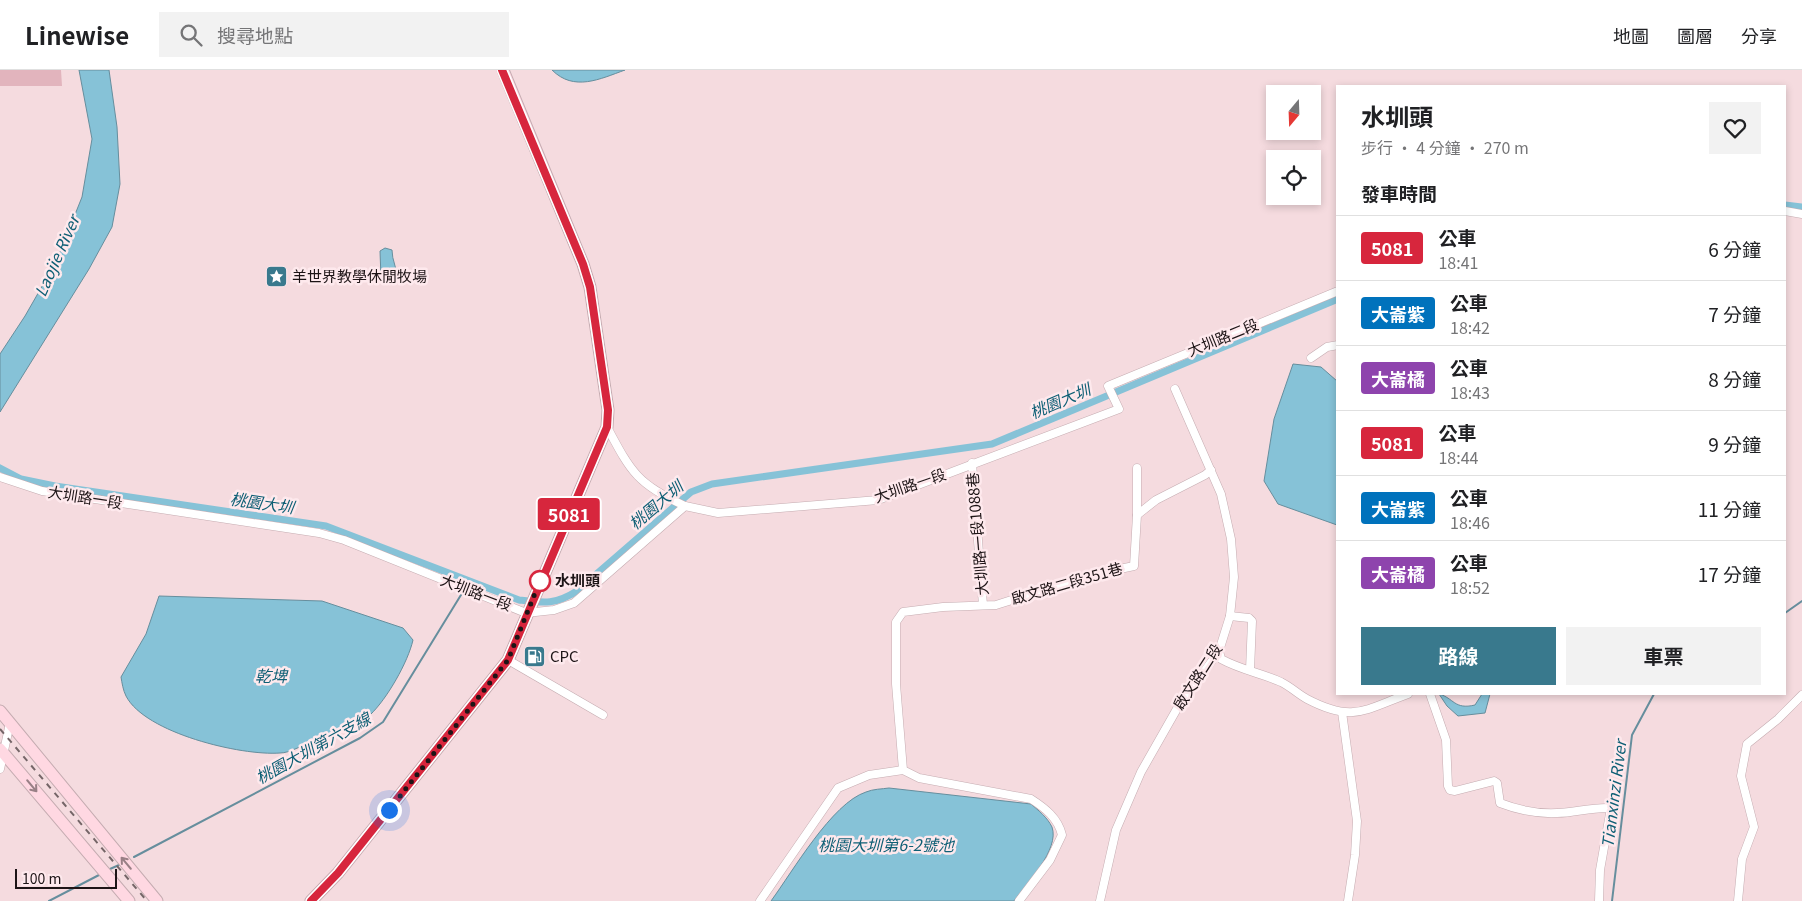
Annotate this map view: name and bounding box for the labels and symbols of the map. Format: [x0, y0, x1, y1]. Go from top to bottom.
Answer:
north arrow [1266, 85, 1321, 140]
water label: Laojie River [28, 209, 86, 300]
place icon: 羊世界教學休閒牧場 [264, 265, 288, 289]
place label: 羊世界教學休閒牧場 [292, 265, 427, 286]
street label: 大圳路二段 [1184, 313, 1261, 360]
water label: 桃園大圳 [1025, 376, 1096, 424]
street label: 大圳路一段 [871, 462, 948, 507]
street label: 大圳路一段1088巷 [961, 472, 992, 596]
water label: 桃園大圳 [623, 473, 689, 534]
street label: 大圳路一段 [47, 480, 124, 513]
water label: 桃園大圳 [229, 486, 297, 519]
line badge: 5081 [534, 498, 604, 530]
street label: 啟文路二段351巷 [1008, 557, 1125, 608]
street label: 大圳路一段 [438, 568, 515, 615]
place label: 水圳頭 [555, 569, 600, 590]
marker: 水圳頭 [529, 570, 551, 592]
street label: 啟文路二段 [1168, 639, 1226, 713]
fuel station icon: CPC [522, 645, 546, 669]
place label: CPC [550, 645, 579, 666]
water label: 乾埤 [255, 663, 289, 687]
water label: 桃園大圳第六支線 [251, 705, 376, 789]
water label: Tianxinzi River [1594, 736, 1632, 849]
one-way arrow [26, 779, 37, 792]
your location [377, 798, 402, 823]
water label: 桃園大圳第6-2號池 [818, 832, 956, 856]
one-way arrow [120, 857, 131, 870]
scale bar [15, 866, 118, 889]

